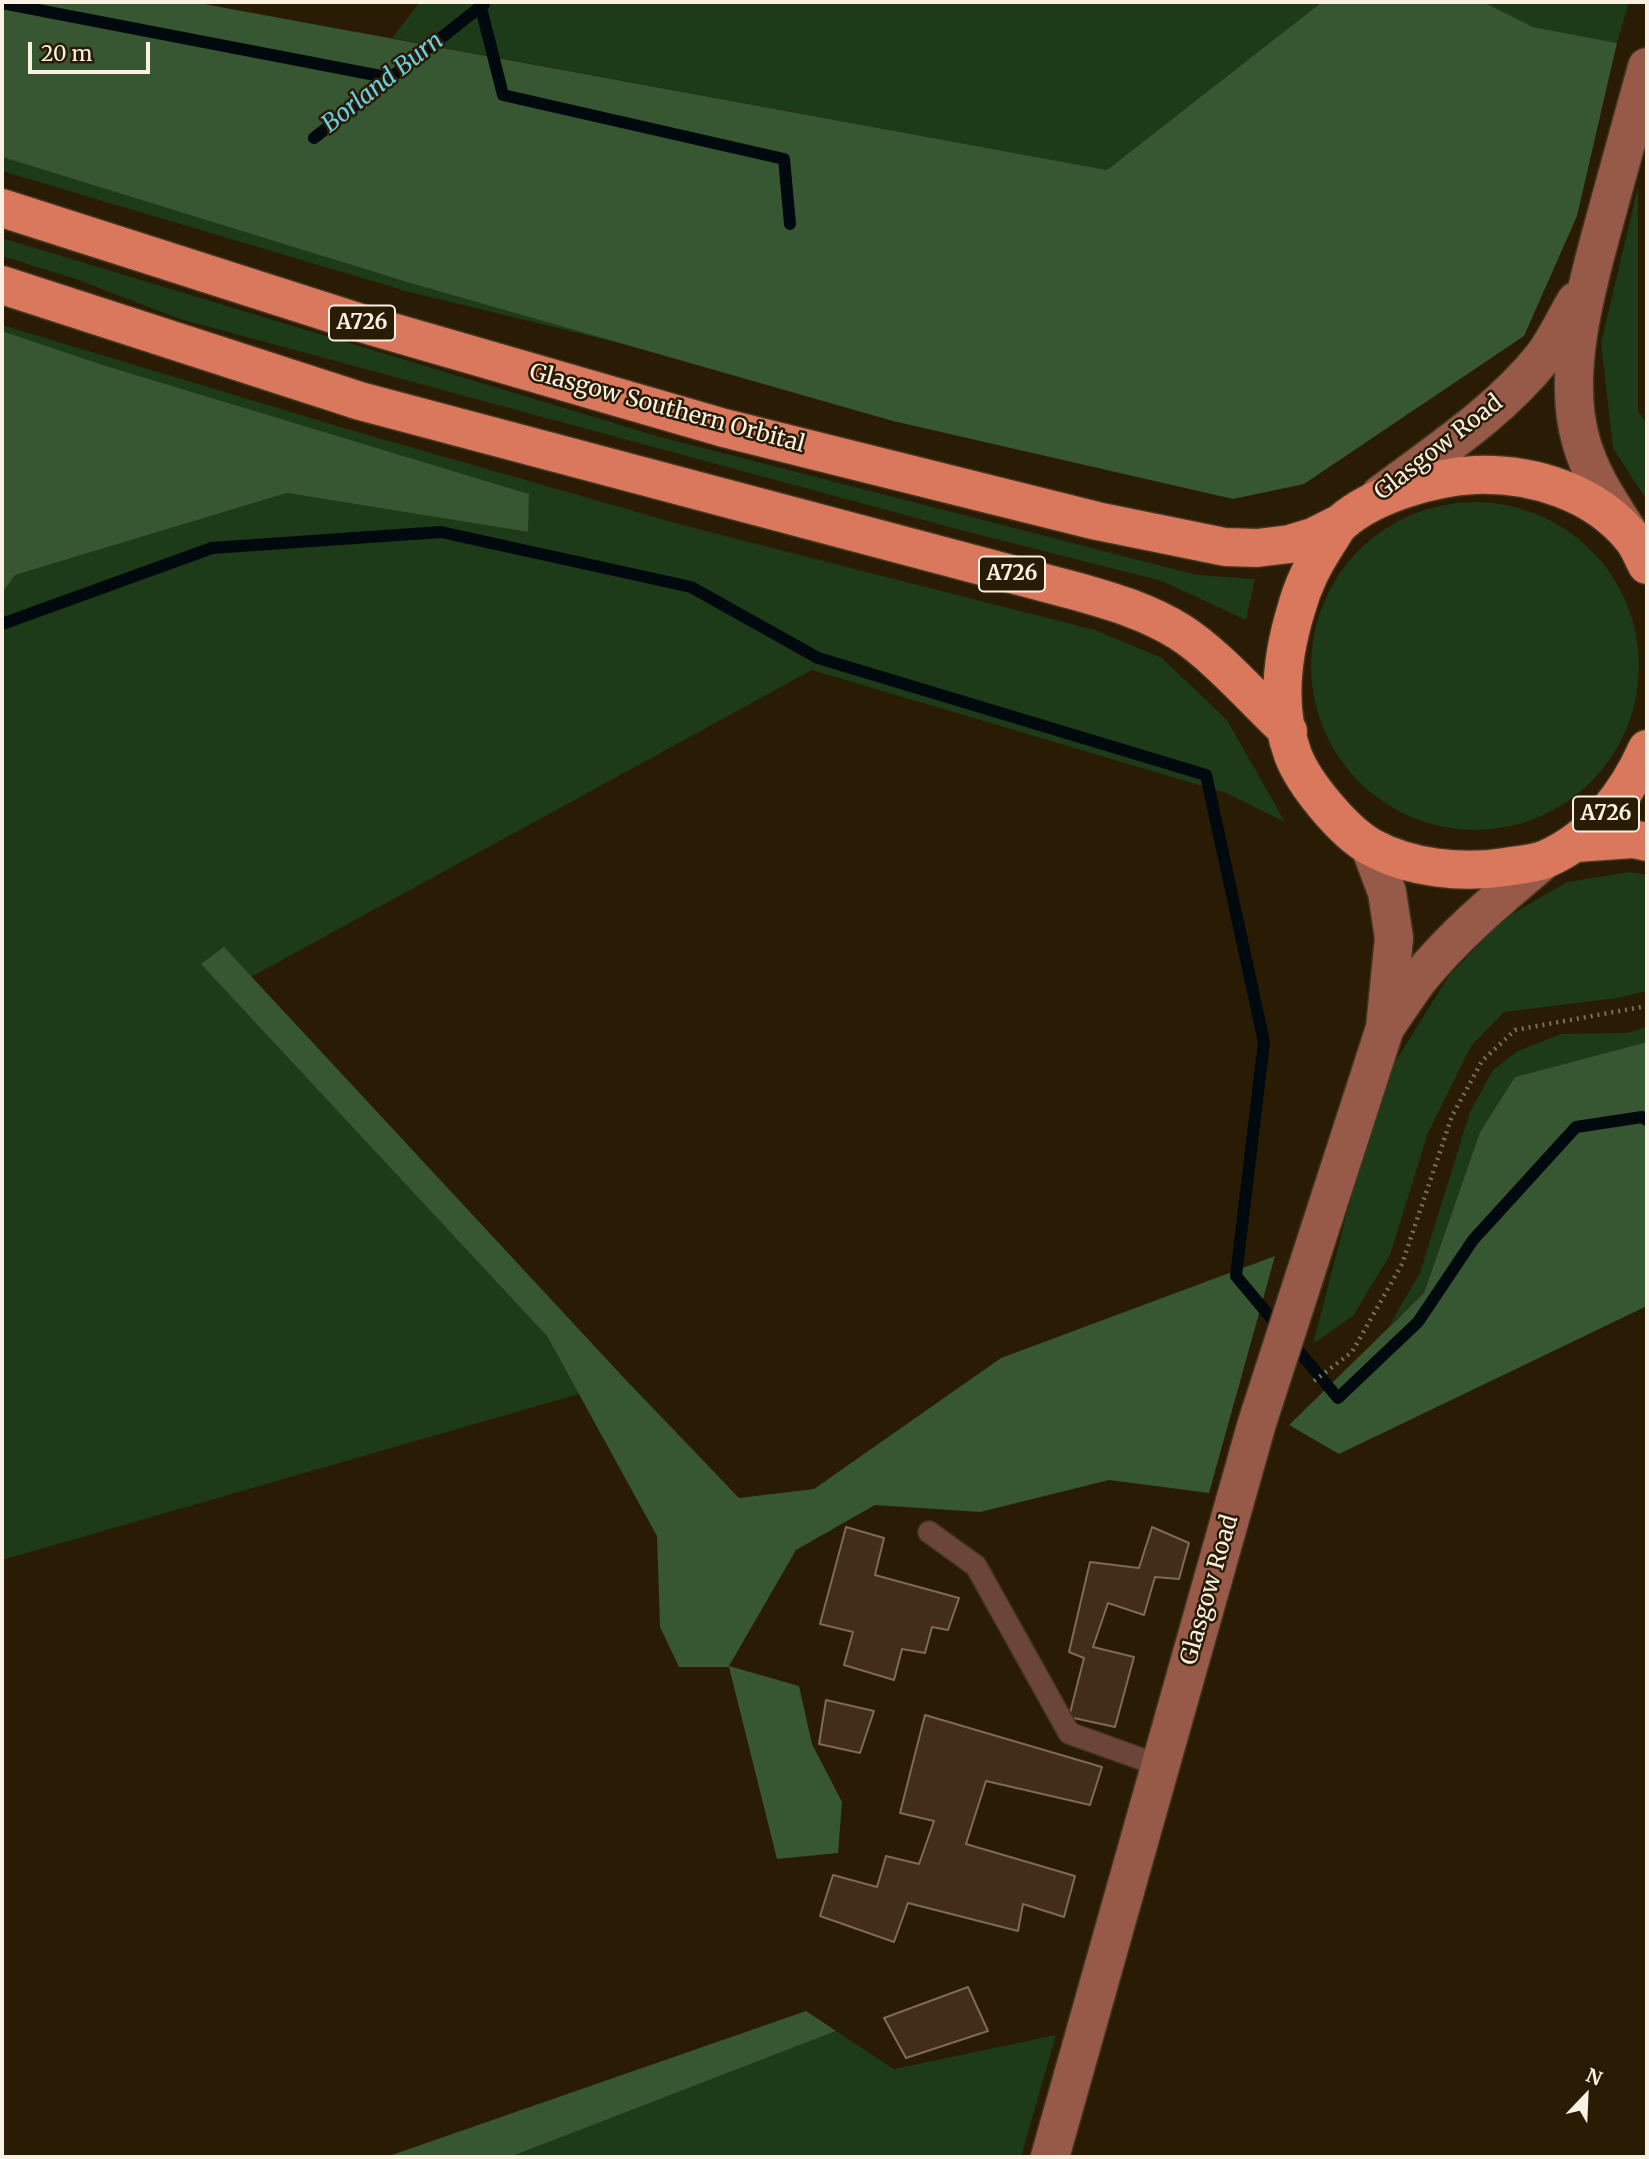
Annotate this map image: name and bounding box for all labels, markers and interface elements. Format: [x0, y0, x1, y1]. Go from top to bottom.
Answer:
water label: Borland Burn [317, 27, 449, 139]
scale bar [32, 28, 154, 72]
text: 20 m [41, 40, 92, 67]
road number: A726 [329, 306, 395, 340]
street label: Glasgow Southern Orbital [526, 359, 808, 459]
street label: Glasgow Road [1369, 389, 1509, 507]
road number: A726 [979, 556, 1045, 592]
road number: A726 [1573, 796, 1639, 832]
street label: Glasgow Road [1175, 1512, 1245, 1668]
north arrow [1551, 2061, 1621, 2131]
text: N [1583, 2063, 1606, 2091]

